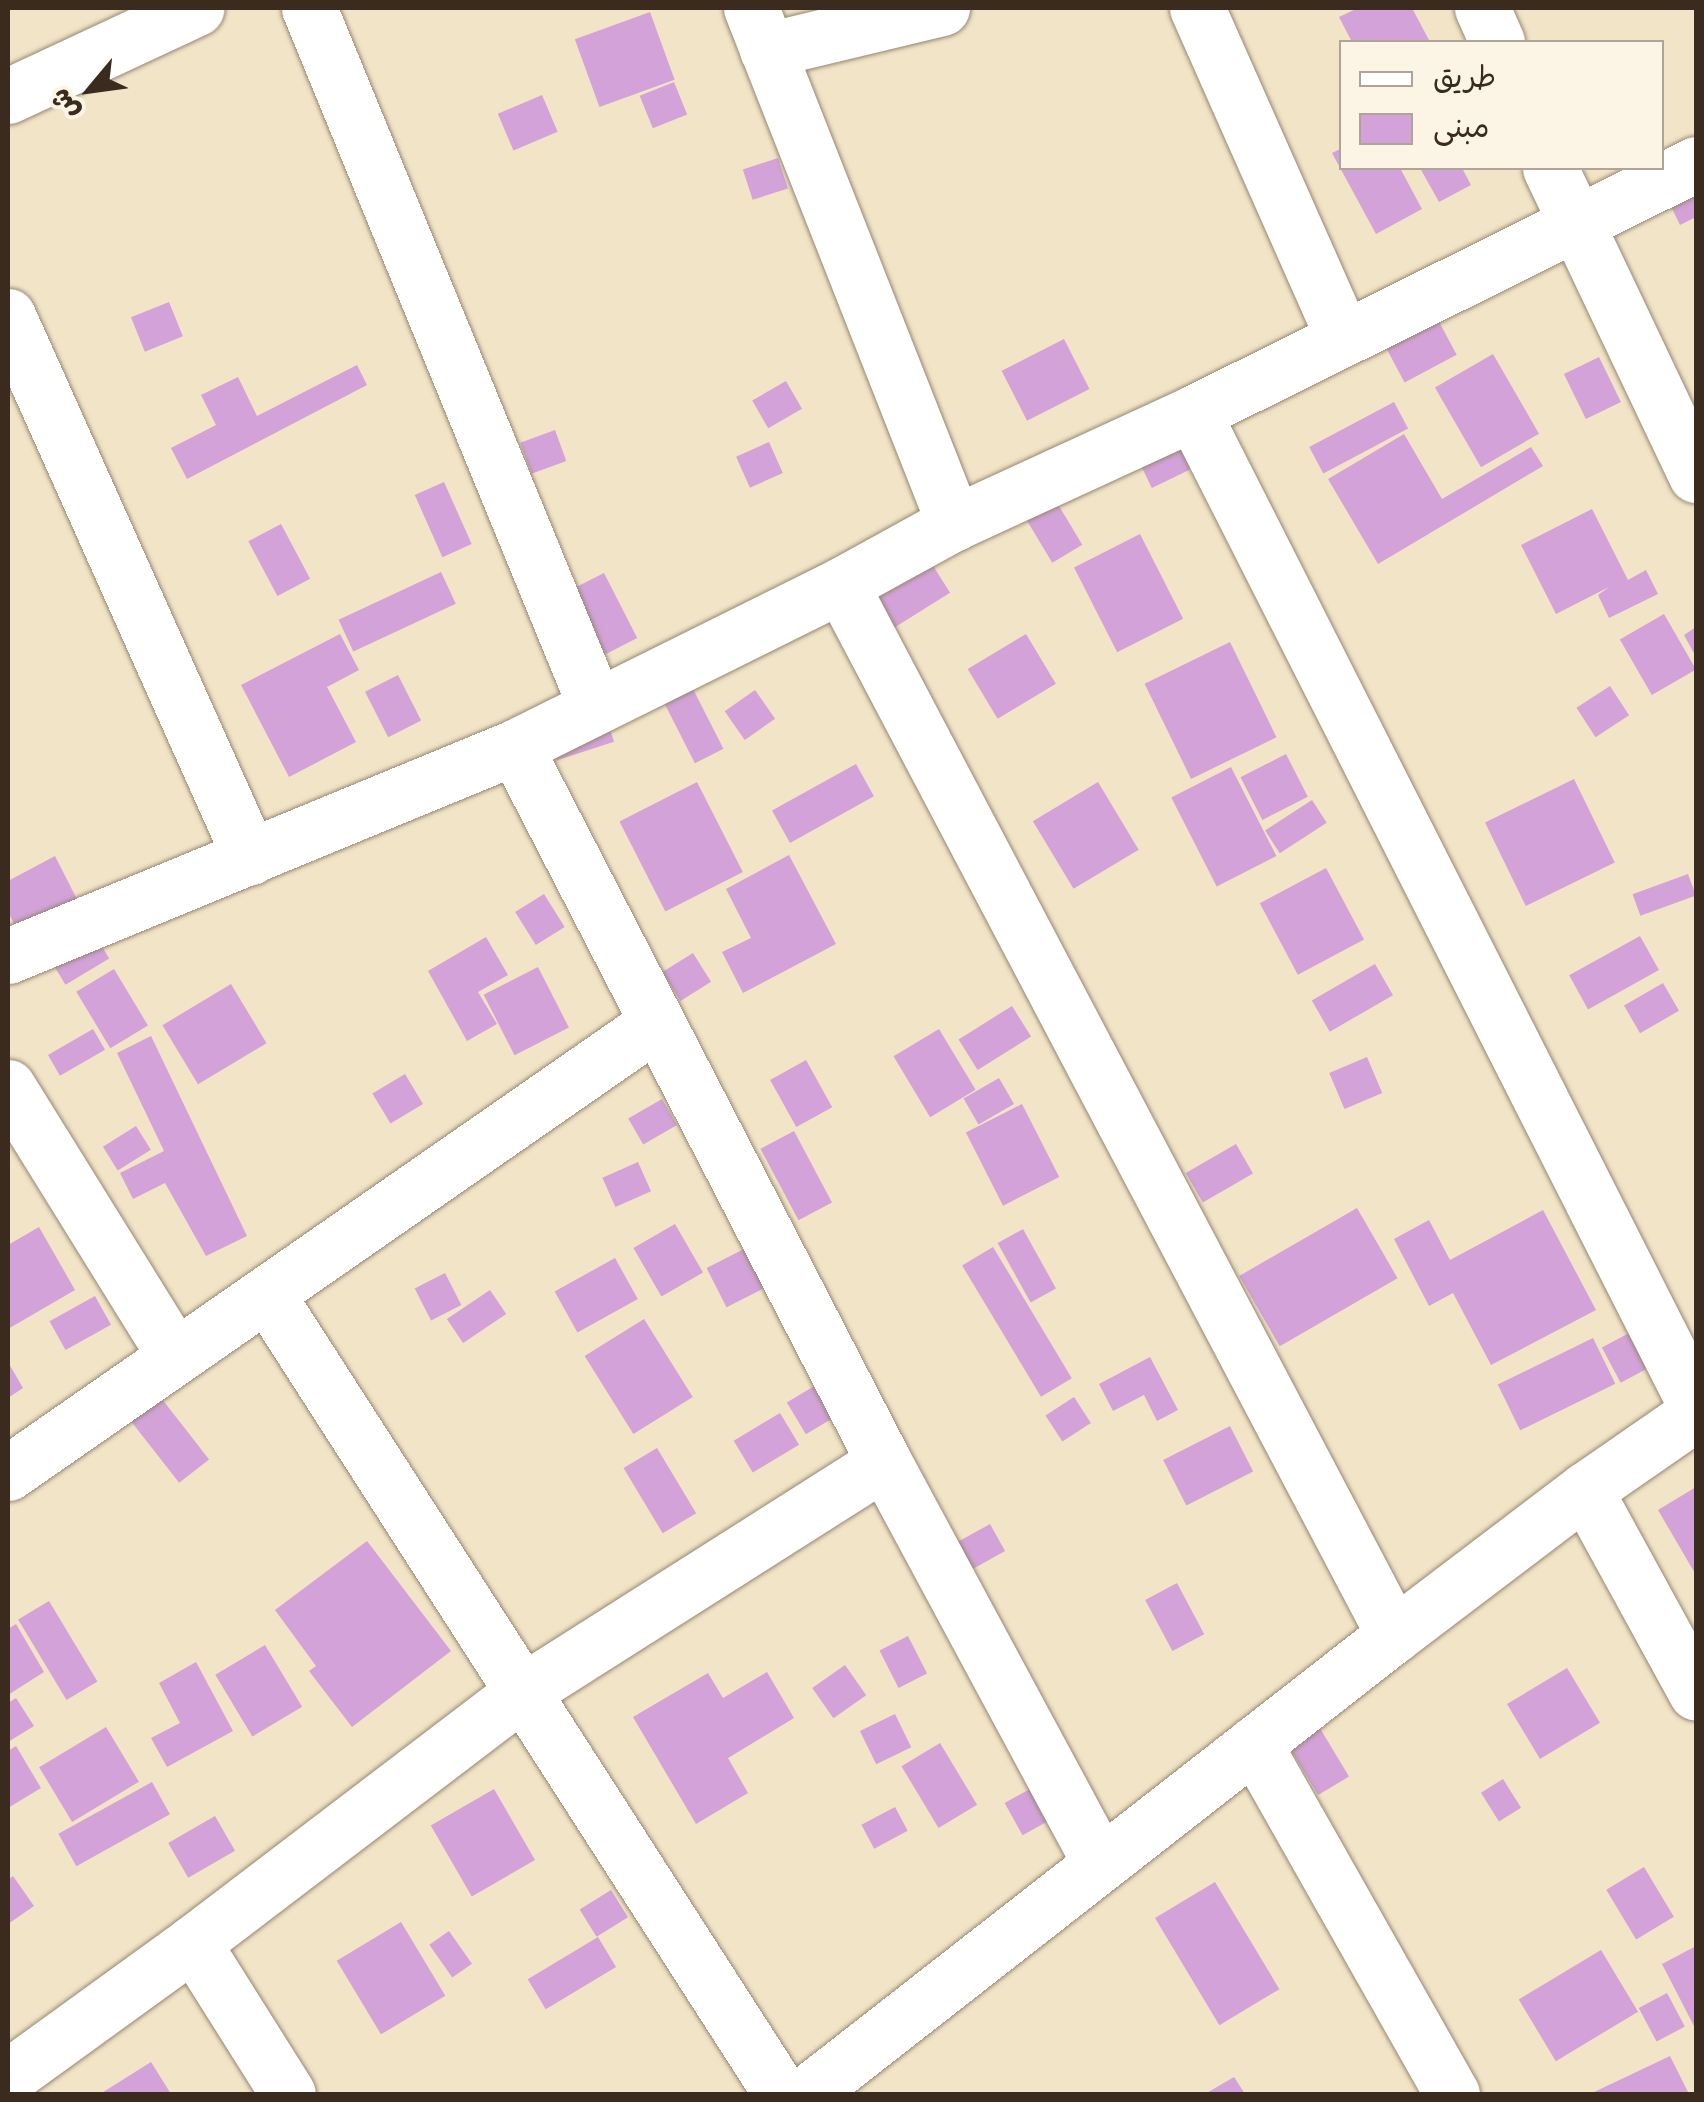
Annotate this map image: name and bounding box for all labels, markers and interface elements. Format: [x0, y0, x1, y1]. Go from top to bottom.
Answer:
north arrow [40, 40, 140, 140]
legend [1339, 40, 1664, 170]
text: طريق [1433, 58, 1496, 95]
text: ش [41, 83, 86, 126]
text: مبنى [1433, 108, 1489, 145]

